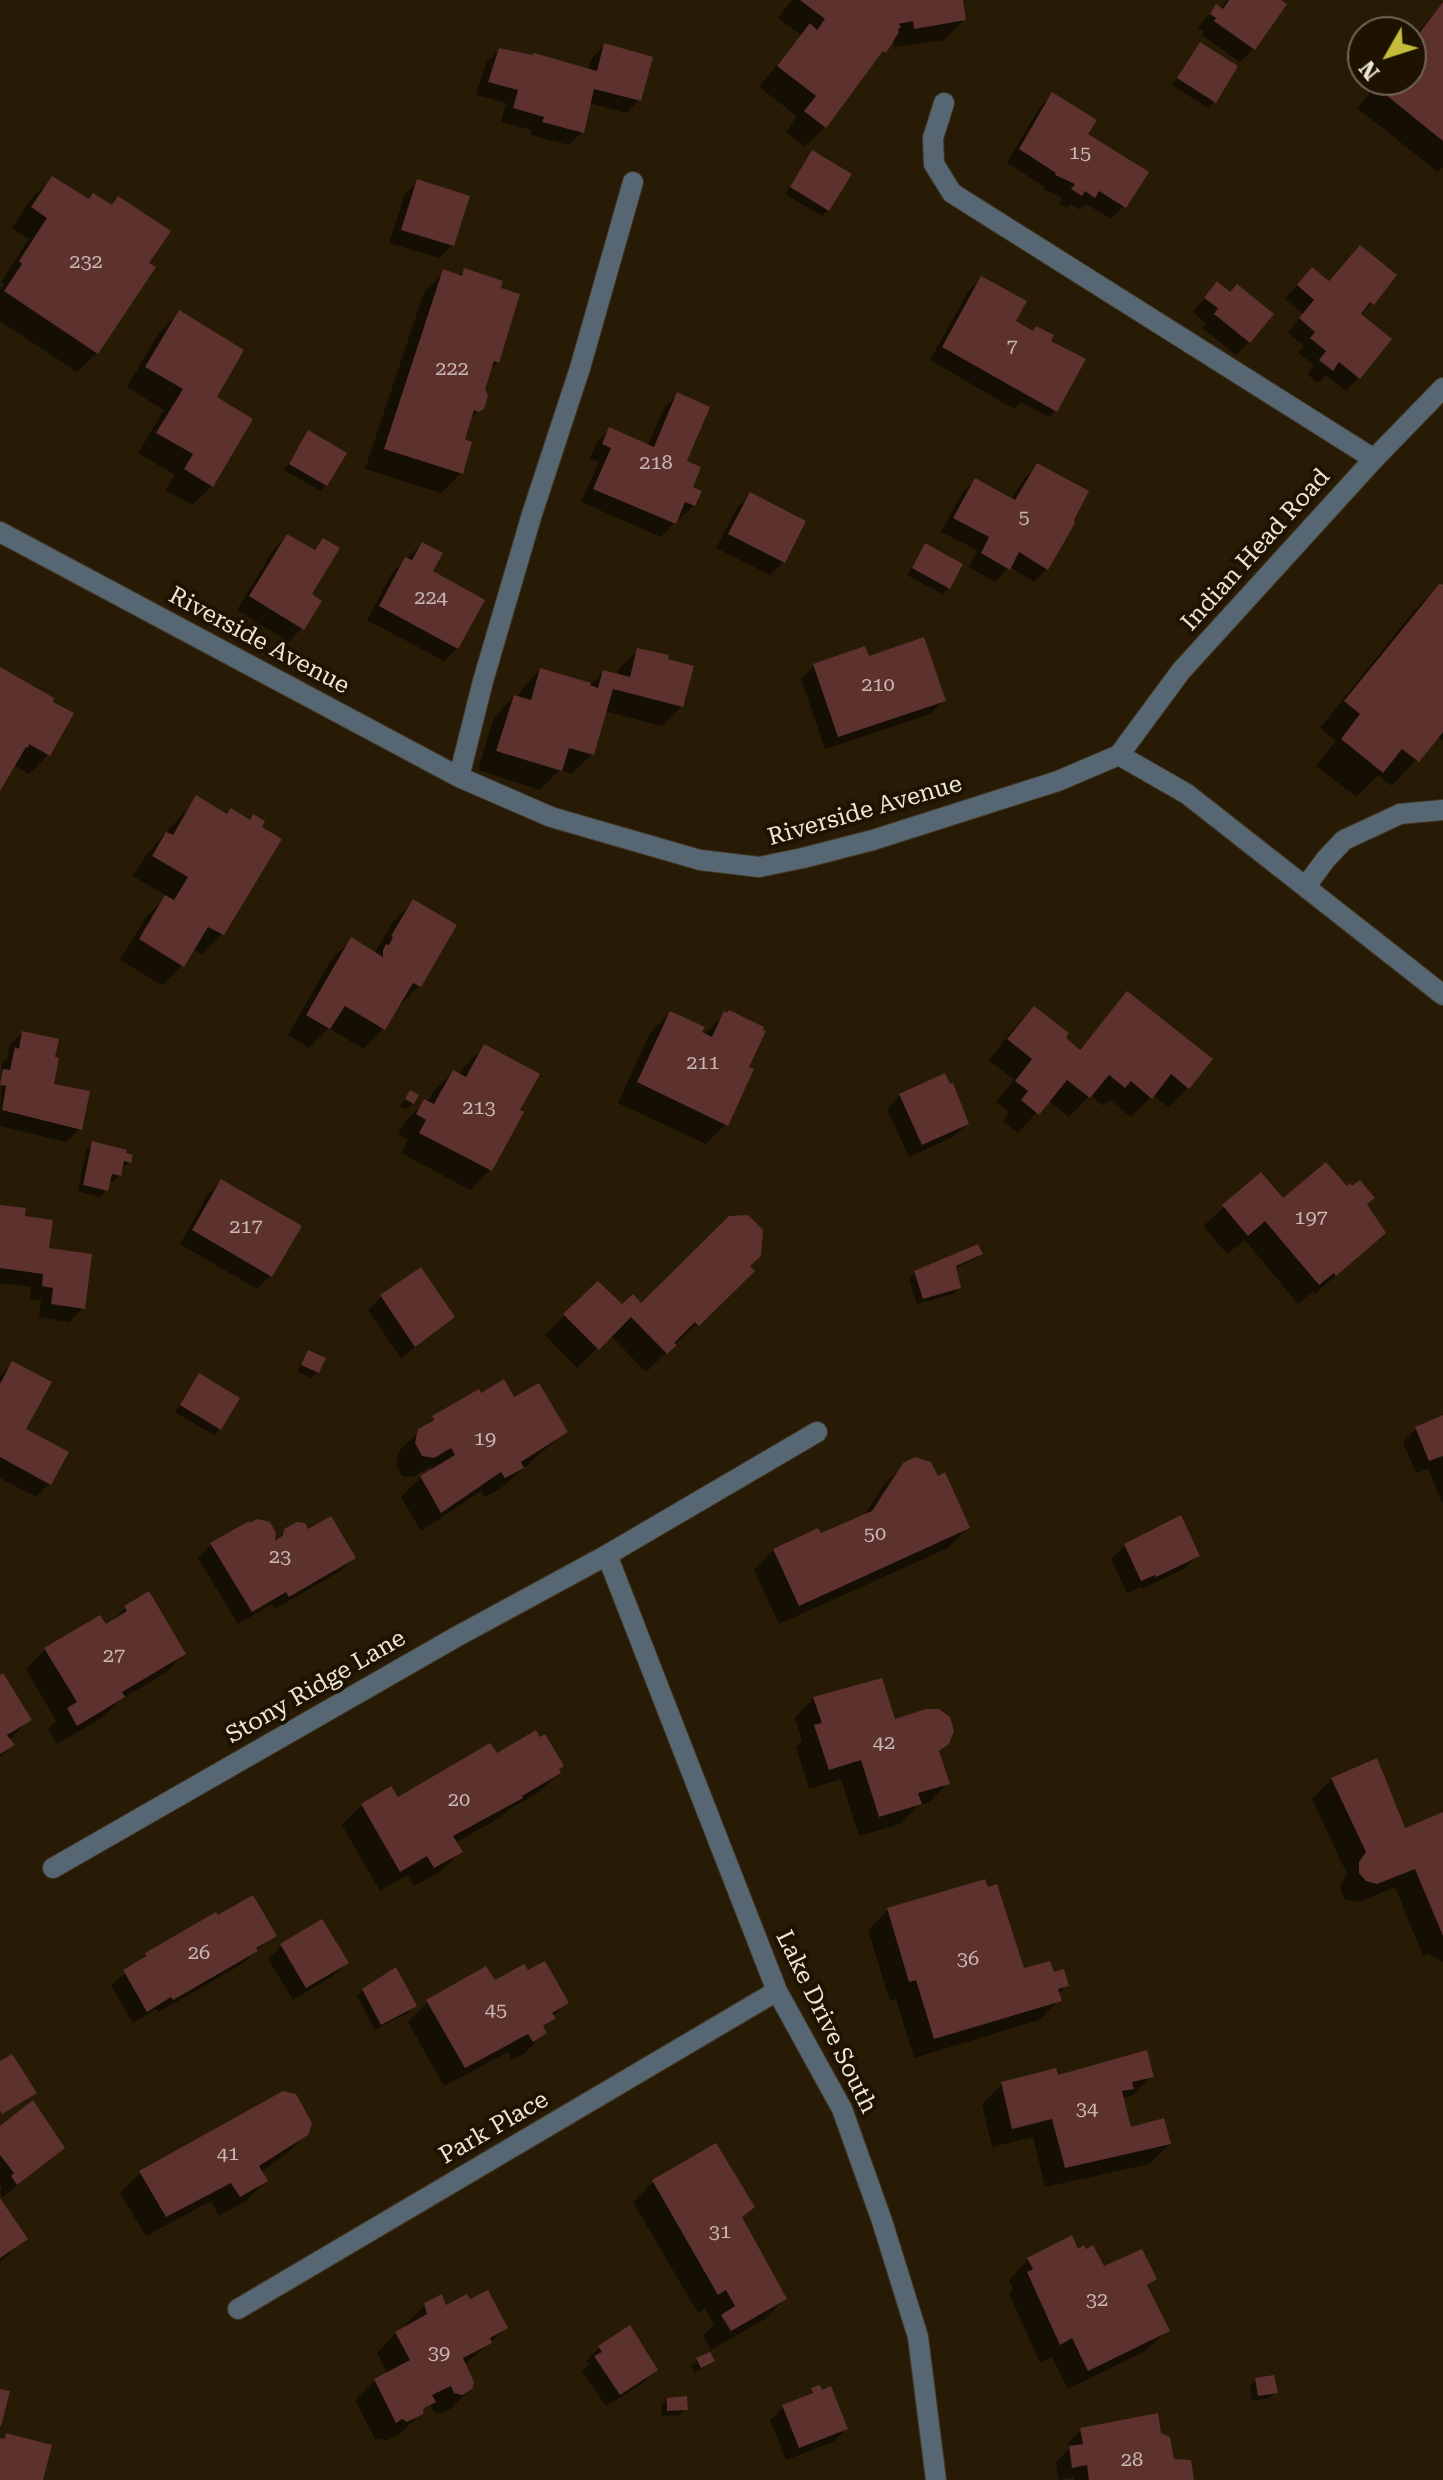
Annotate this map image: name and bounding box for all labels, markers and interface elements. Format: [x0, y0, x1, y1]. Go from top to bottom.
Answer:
north arrow [1347, 16, 1427, 96]
text: N [1354, 56, 1385, 85]
house number: 15 [1069, 141, 1091, 165]
house number: 232 [69, 250, 103, 274]
house number: 7 [1006, 335, 1018, 359]
house number: 222 [435, 357, 469, 381]
house number: 218 [639, 451, 673, 475]
street label: Indian Head Road [1176, 463, 1336, 637]
house number: 5 [1018, 505, 1030, 529]
street label: Riverside Avenue [164, 581, 354, 701]
house number: 224 [414, 586, 448, 610]
house number: 210 [861, 673, 895, 697]
street label: Riverside Avenue [765, 770, 965, 852]
house number: 211 [686, 1051, 720, 1075]
house number: 213 [462, 1096, 496, 1120]
house number: 197 [1294, 1206, 1328, 1230]
house number: 217 [229, 1215, 263, 1239]
house number: 19 [474, 1427, 496, 1451]
house number: 50 [864, 1522, 886, 1546]
house number: 23 [269, 1545, 291, 1569]
street label: Stony Ridge Lane [221, 1624, 411, 1750]
house number: 27 [103, 1644, 125, 1668]
house number: 42 [873, 1731, 895, 1755]
house number: 20 [448, 1788, 470, 1812]
street label: Lake Drive South [769, 1926, 883, 2118]
house number: 26 [188, 1941, 210, 1965]
house number: 36 [957, 1947, 979, 1971]
house number: 45 [485, 1998, 507, 2022]
street label: Park Place [434, 2085, 554, 2171]
house number: 34 [1076, 2097, 1098, 2121]
house number: 41 [217, 2142, 239, 2166]
house number: 31 [709, 2220, 731, 2244]
house number: 32 [1086, 2288, 1108, 2312]
house number: 39 [428, 2341, 450, 2365]
house number: 28 [1121, 2448, 1143, 2472]

